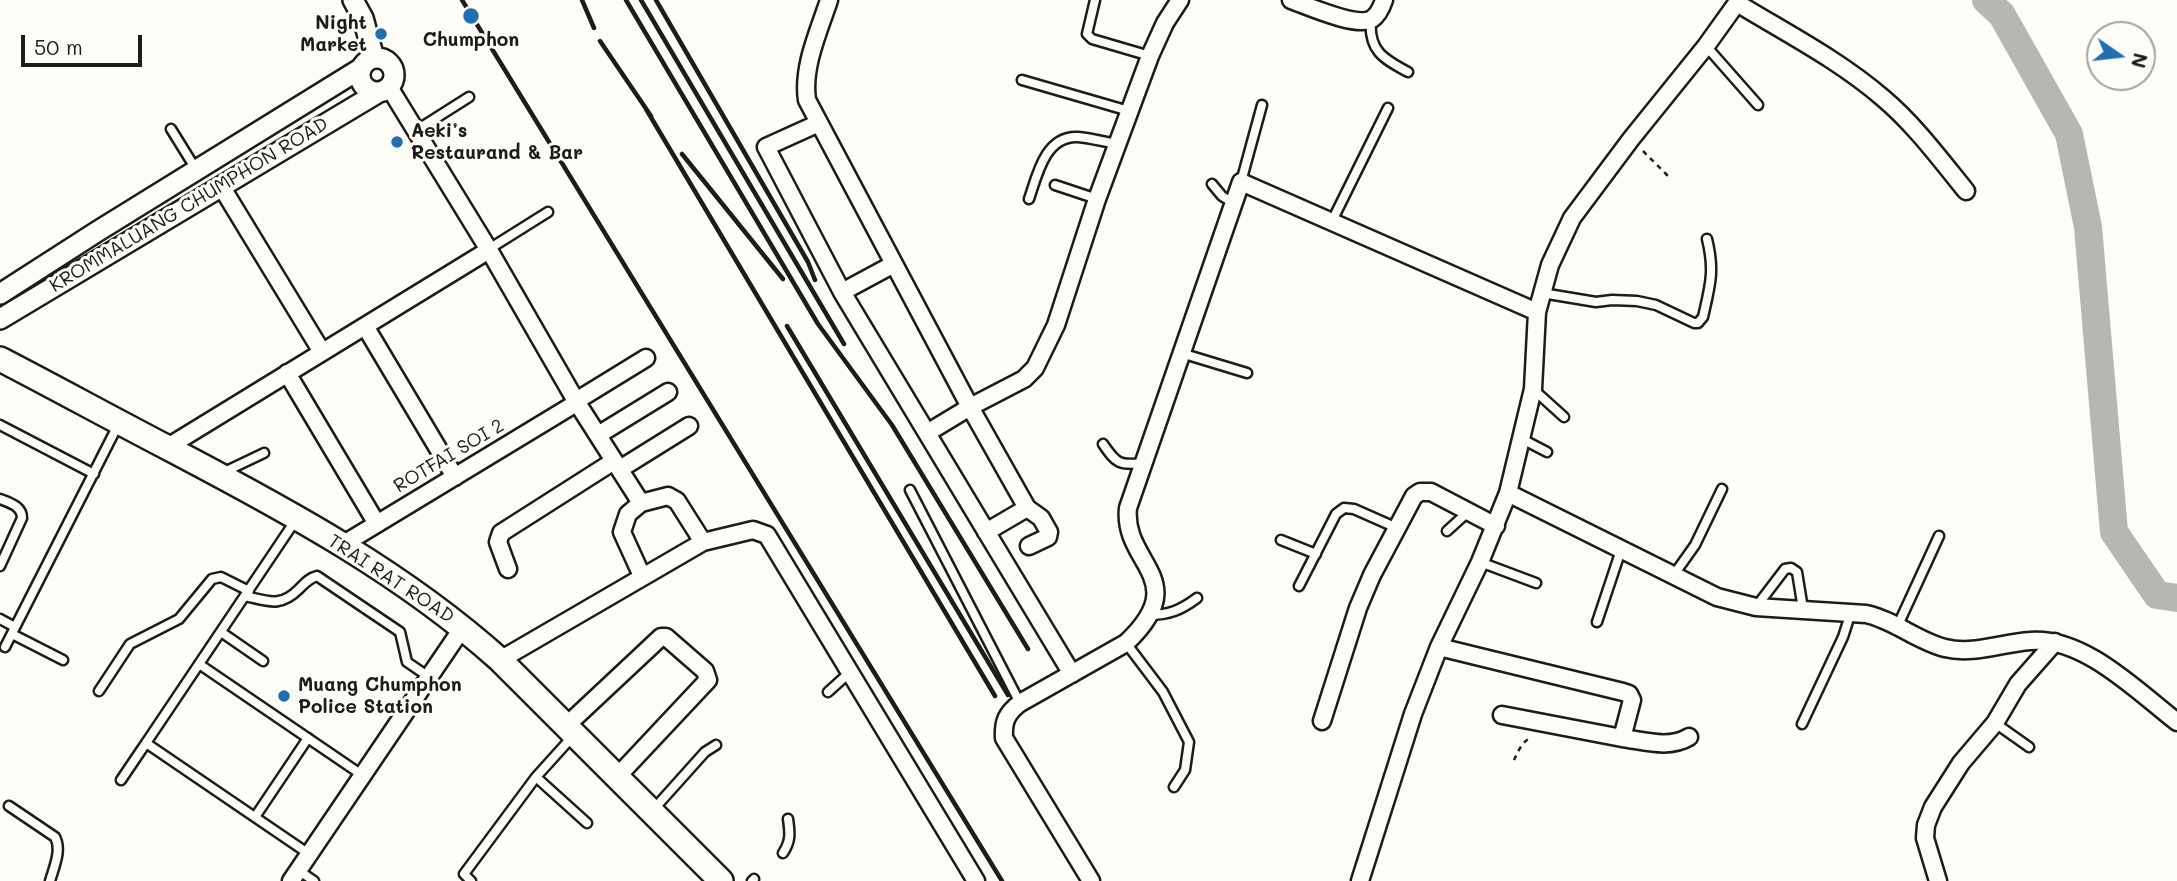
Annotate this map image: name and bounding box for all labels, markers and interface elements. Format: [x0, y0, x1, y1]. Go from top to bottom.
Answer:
marker: Chumphon [461, 6, 481, 26]
place label: Night Market [300, 12, 367, 56]
scale bar [24, 21, 145, 65]
north arrow [2086, 21, 2156, 91]
marker: Night Market [373, 26, 389, 42]
place label: Chumphon [423, 29, 519, 51]
text: 50 m [34, 33, 83, 60]
text: N [2126, 51, 2154, 71]
street label: KROMMALUANG CHUMPHON ROAD [46, 113, 332, 297]
place label: Aeki’s Restaurand & Bar [411, 120, 583, 164]
marker: Aeki’s Restaurand & Bar [389, 134, 405, 150]
street label: ROTFAI SOI 2 [390, 414, 508, 498]
street label: TRAI RAT ROAD [324, 530, 458, 628]
place label: Muang Chumphon Police Station [298, 674, 462, 718]
marker: Muang Chumphon Police Station [276, 688, 292, 704]

